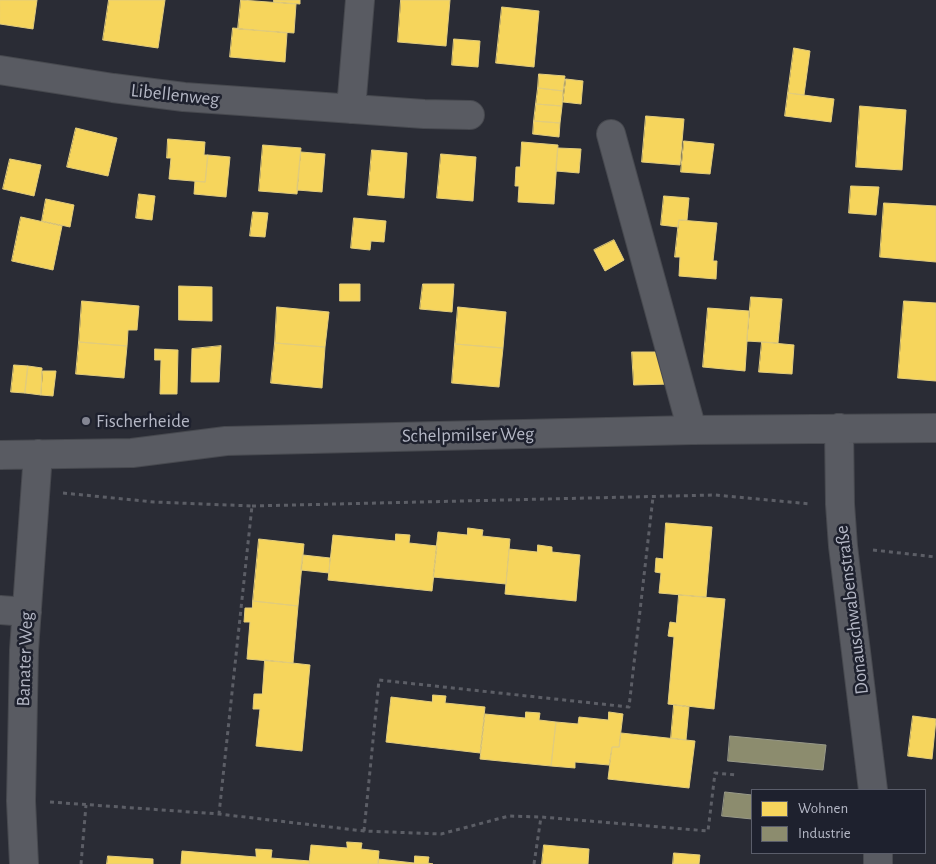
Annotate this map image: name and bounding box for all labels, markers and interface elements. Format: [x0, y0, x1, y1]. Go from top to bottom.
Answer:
street label: Libellenweg [130, 79, 220, 111]
place label: Fischerheide [96, 410, 190, 432]
marker: Fischerheide [80, 415, 92, 427]
street label: Schelpmilser Weg [402, 422, 534, 448]
street label: Donauschwabenstraße [830, 524, 874, 696]
street label: Banater Weg [12, 611, 38, 707]
legend [751, 789, 926, 854]
text: Wohnen [798, 801, 848, 816]
text: Industrie [798, 826, 851, 841]

